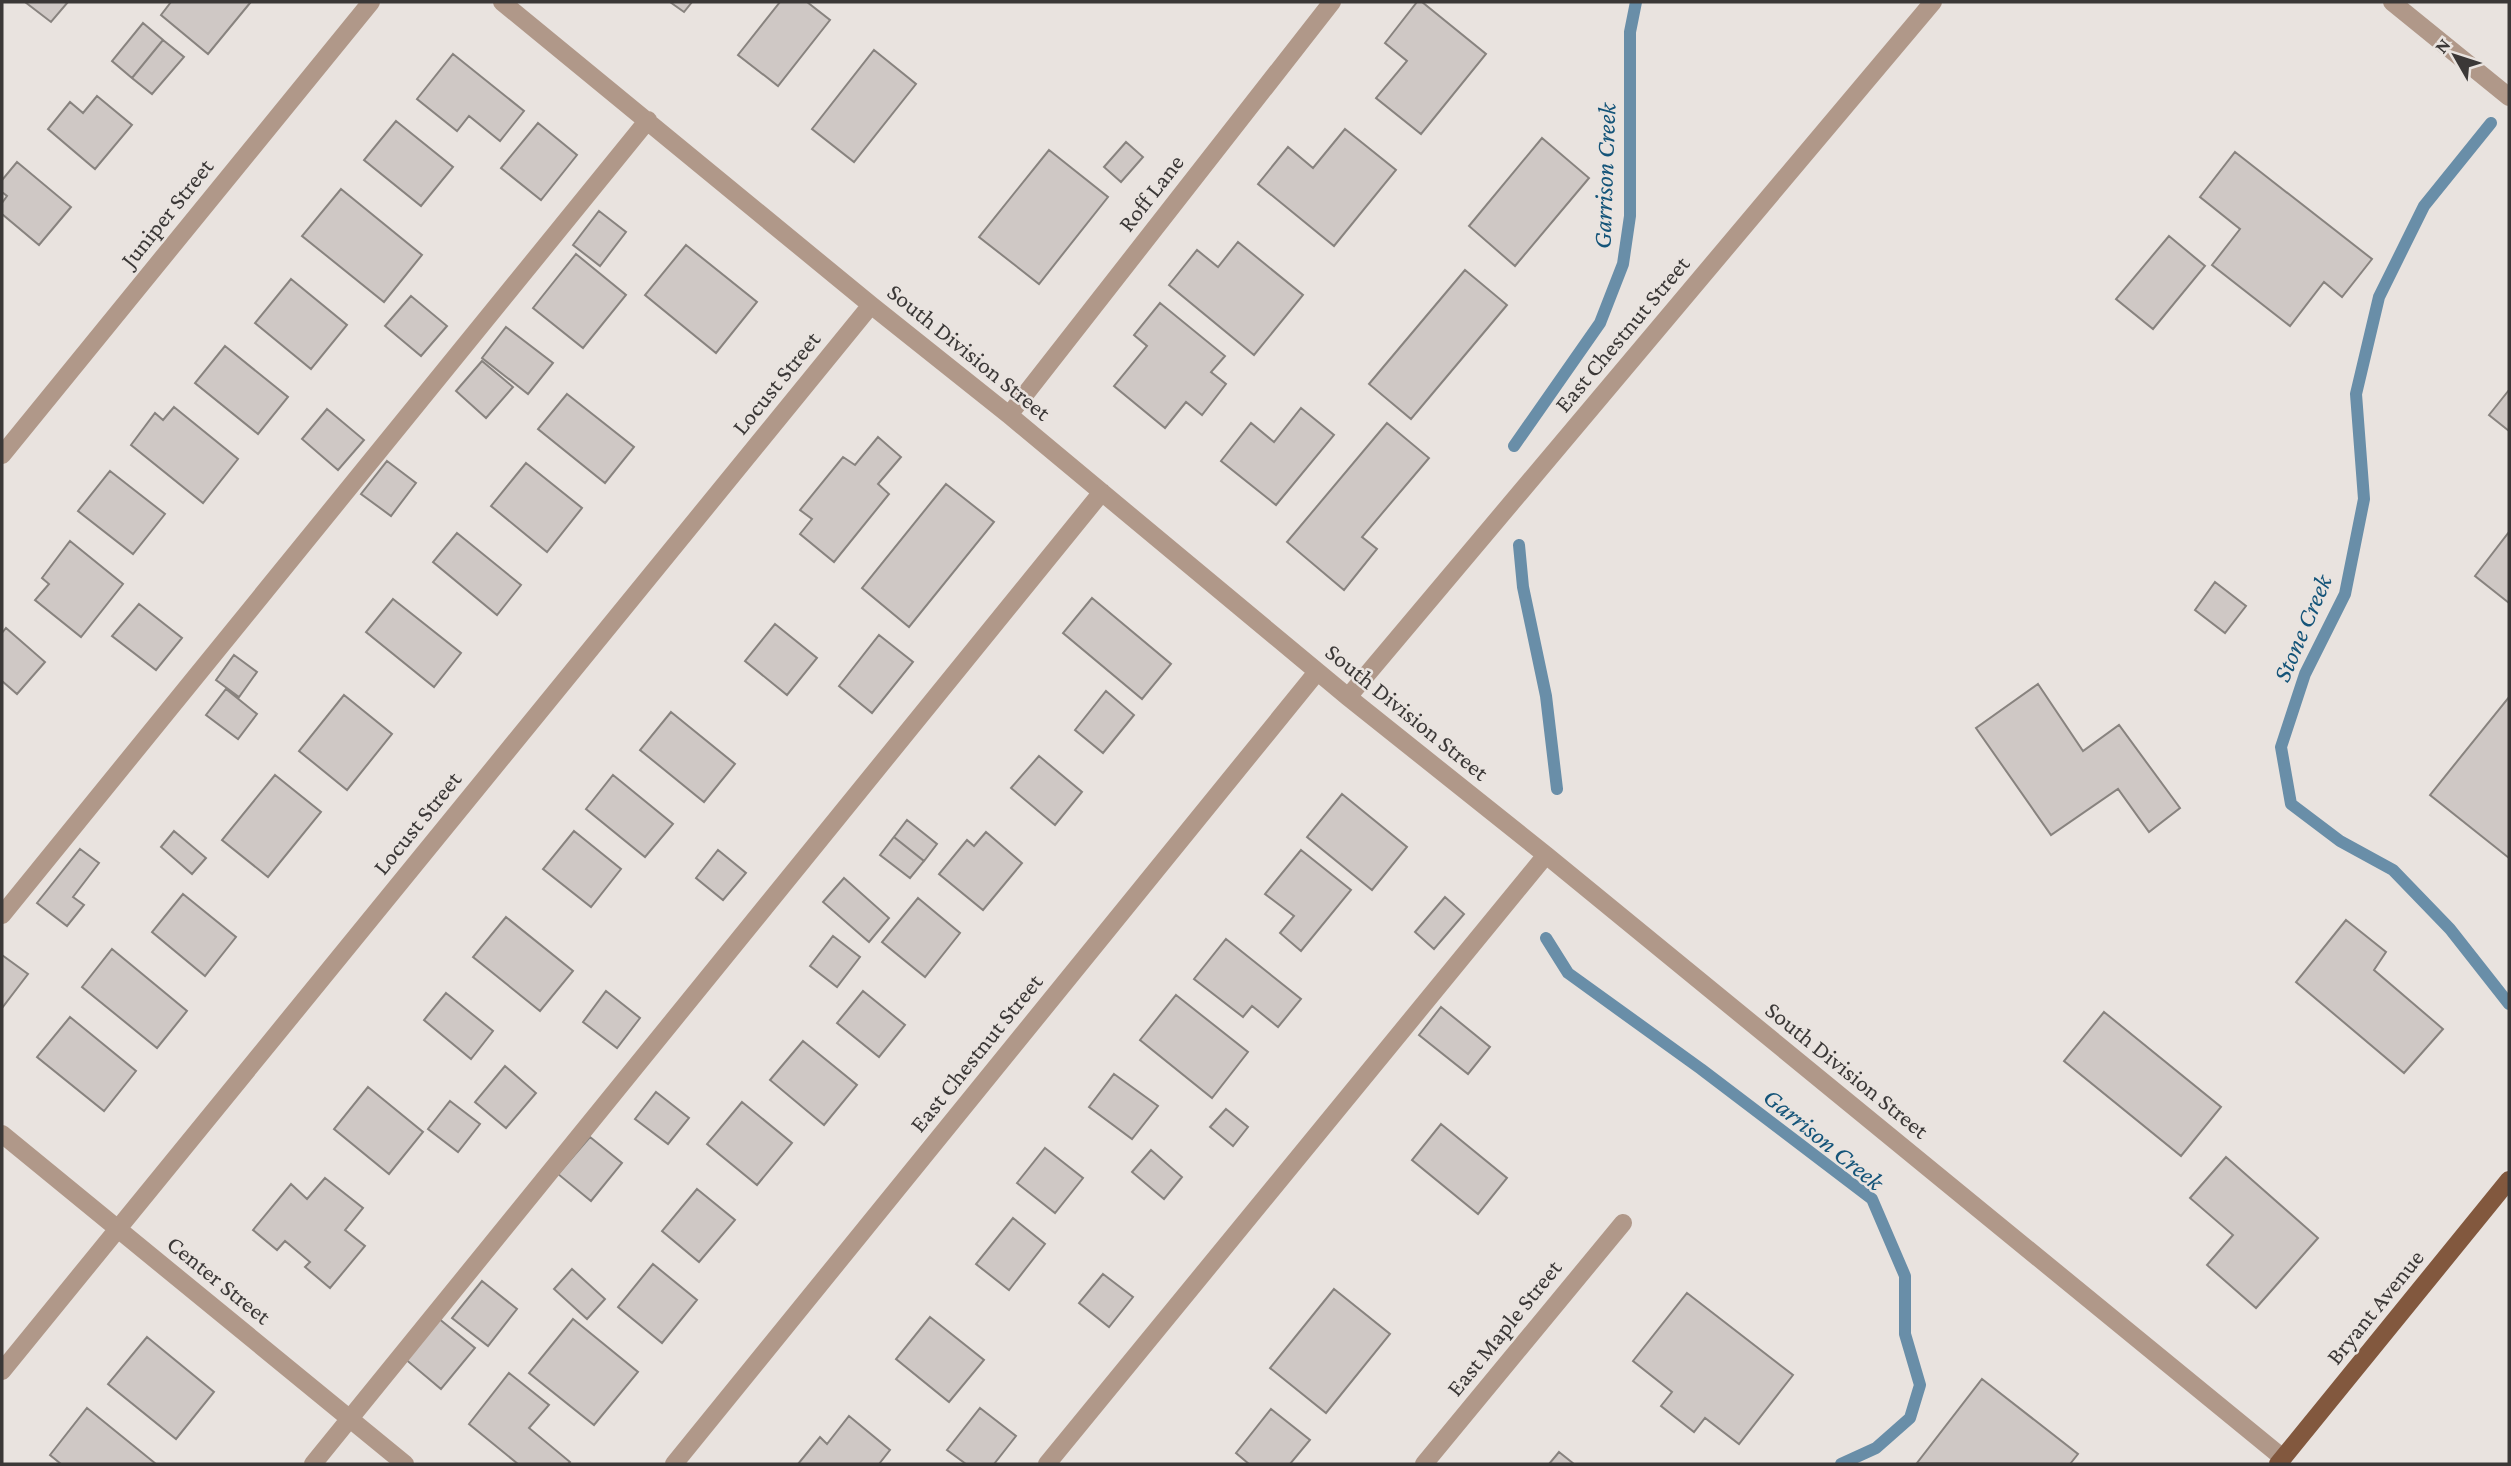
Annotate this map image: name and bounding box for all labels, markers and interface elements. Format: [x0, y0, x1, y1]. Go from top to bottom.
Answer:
north arrow [2420, 21, 2490, 91]
text: N [2430, 34, 2454, 57]
water label: Garrison Creek [1587, 101, 1622, 249]
street label: Roff Lane [1112, 149, 1189, 237]
street label: Juniper Street [113, 152, 219, 274]
street label: East Chestnut Street [1549, 249, 1695, 417]
street label: South Division Street [882, 278, 1057, 426]
street label: Locust Street [726, 325, 826, 440]
water label: Stone Creek [2267, 569, 2339, 686]
street label: South Division Street [1320, 638, 1495, 786]
street label: Locust Street [367, 765, 467, 880]
street label: East Chestnut Street [904, 968, 1048, 1137]
street label: South Division Street [1760, 996, 1935, 1144]
water label: Garrison Creek [1758, 1082, 1891, 1198]
street label: Center Street [162, 1230, 277, 1330]
street label: Bryant Avenue [2320, 1244, 2429, 1369]
street label: East Maple Street [1441, 1253, 1567, 1401]

